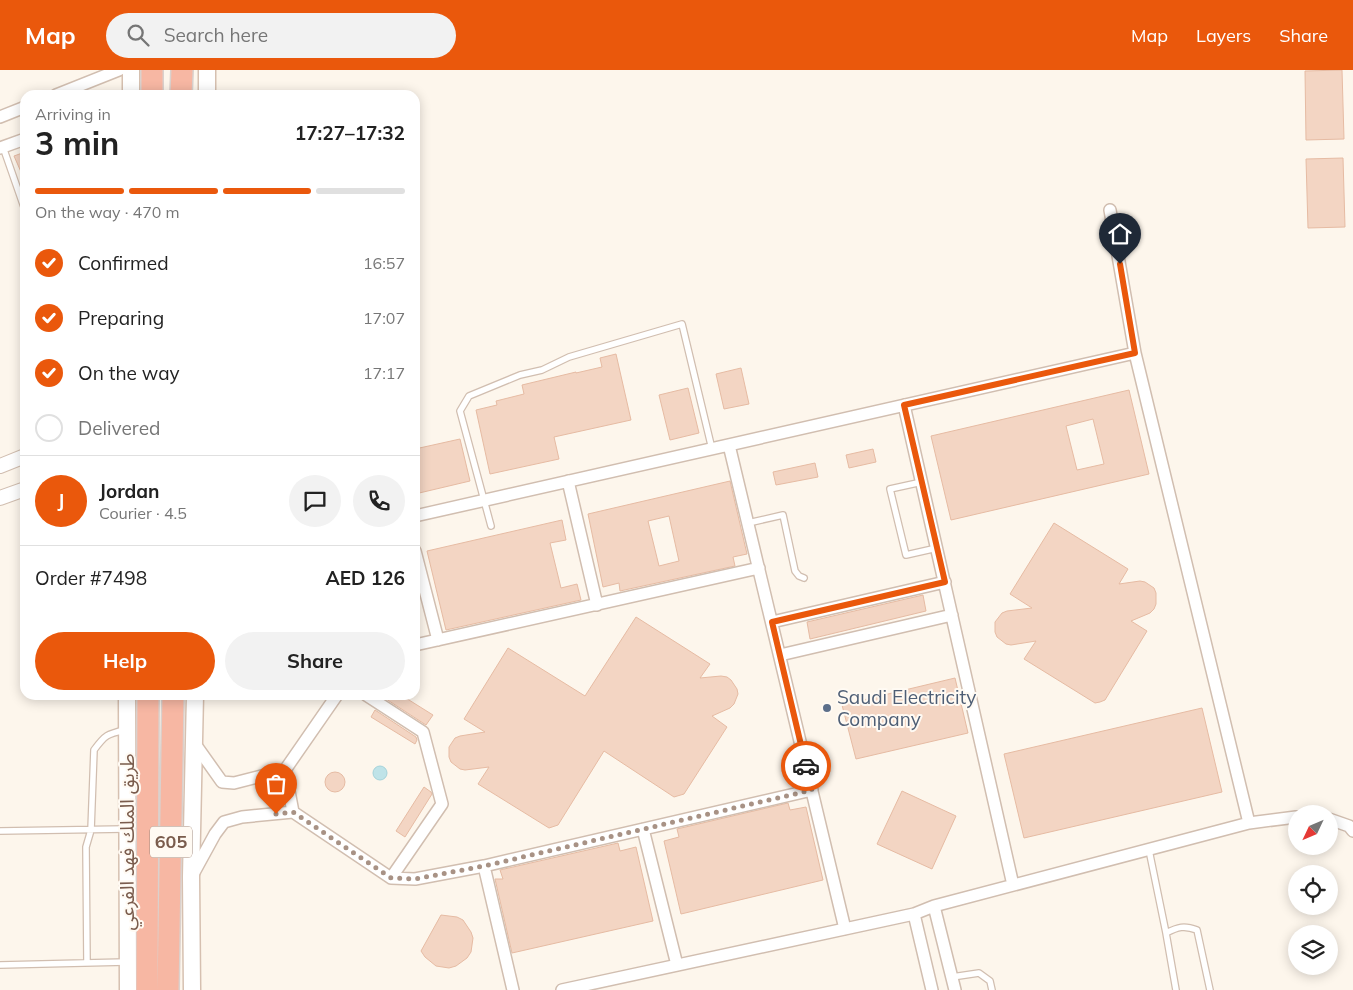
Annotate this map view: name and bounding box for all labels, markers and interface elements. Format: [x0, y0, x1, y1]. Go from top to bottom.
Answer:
search box [106, 13, 456, 58]
text: Map [25, 20, 76, 50]
icon: search [124, 21, 152, 49]
text: Search here [164, 23, 268, 47]
text: Map [1131, 24, 1168, 47]
text: Layers [1196, 24, 1251, 47]
text: Share [1279, 24, 1328, 47]
text: Arriving in [35, 104, 111, 124]
text: 17:27–17:32 [295, 121, 405, 145]
text: 3 min [35, 123, 119, 163]
text: On the way · 470 m [35, 202, 180, 222]
pin [1099, 213, 1141, 264]
icon: home [1106, 220, 1134, 248]
icon: check [35, 249, 63, 277]
text: Confirmed [78, 251, 169, 275]
text: 16:57 [363, 253, 405, 273]
icon: check [35, 304, 63, 332]
text: Preparing [78, 306, 164, 330]
text: 17:07 [363, 308, 405, 328]
icon: check [35, 359, 63, 387]
text: On the way [78, 361, 180, 385]
text: 17:17 [363, 363, 405, 383]
text: Delivered [78, 416, 160, 440]
button: chat [289, 475, 341, 527]
button: phone [353, 475, 405, 527]
text: Jordan [99, 479, 159, 503]
text: J [58, 489, 64, 513]
text: Courier · 4.5 [99, 503, 187, 523]
text: Order #7498 [35, 566, 147, 590]
text: AED 126 [326, 566, 405, 590]
button: Help [35, 632, 215, 690]
button: Share [225, 632, 405, 690]
place label: Saudi Electricity Company [837, 685, 976, 731]
marker: Saudi Electricity Company [821, 702, 833, 714]
courier [781, 741, 831, 791]
icon: car [792, 752, 820, 780]
street label: طريق الملك فهد الفرعي [115, 753, 142, 931]
pin [255, 763, 297, 814]
icon: bag [262, 770, 290, 798]
north arrow [1288, 805, 1338, 855]
map controls [1288, 805, 1338, 975]
road number: 605 [150, 826, 192, 858]
button: locate [1288, 865, 1338, 915]
button: layers [1288, 925, 1338, 975]

